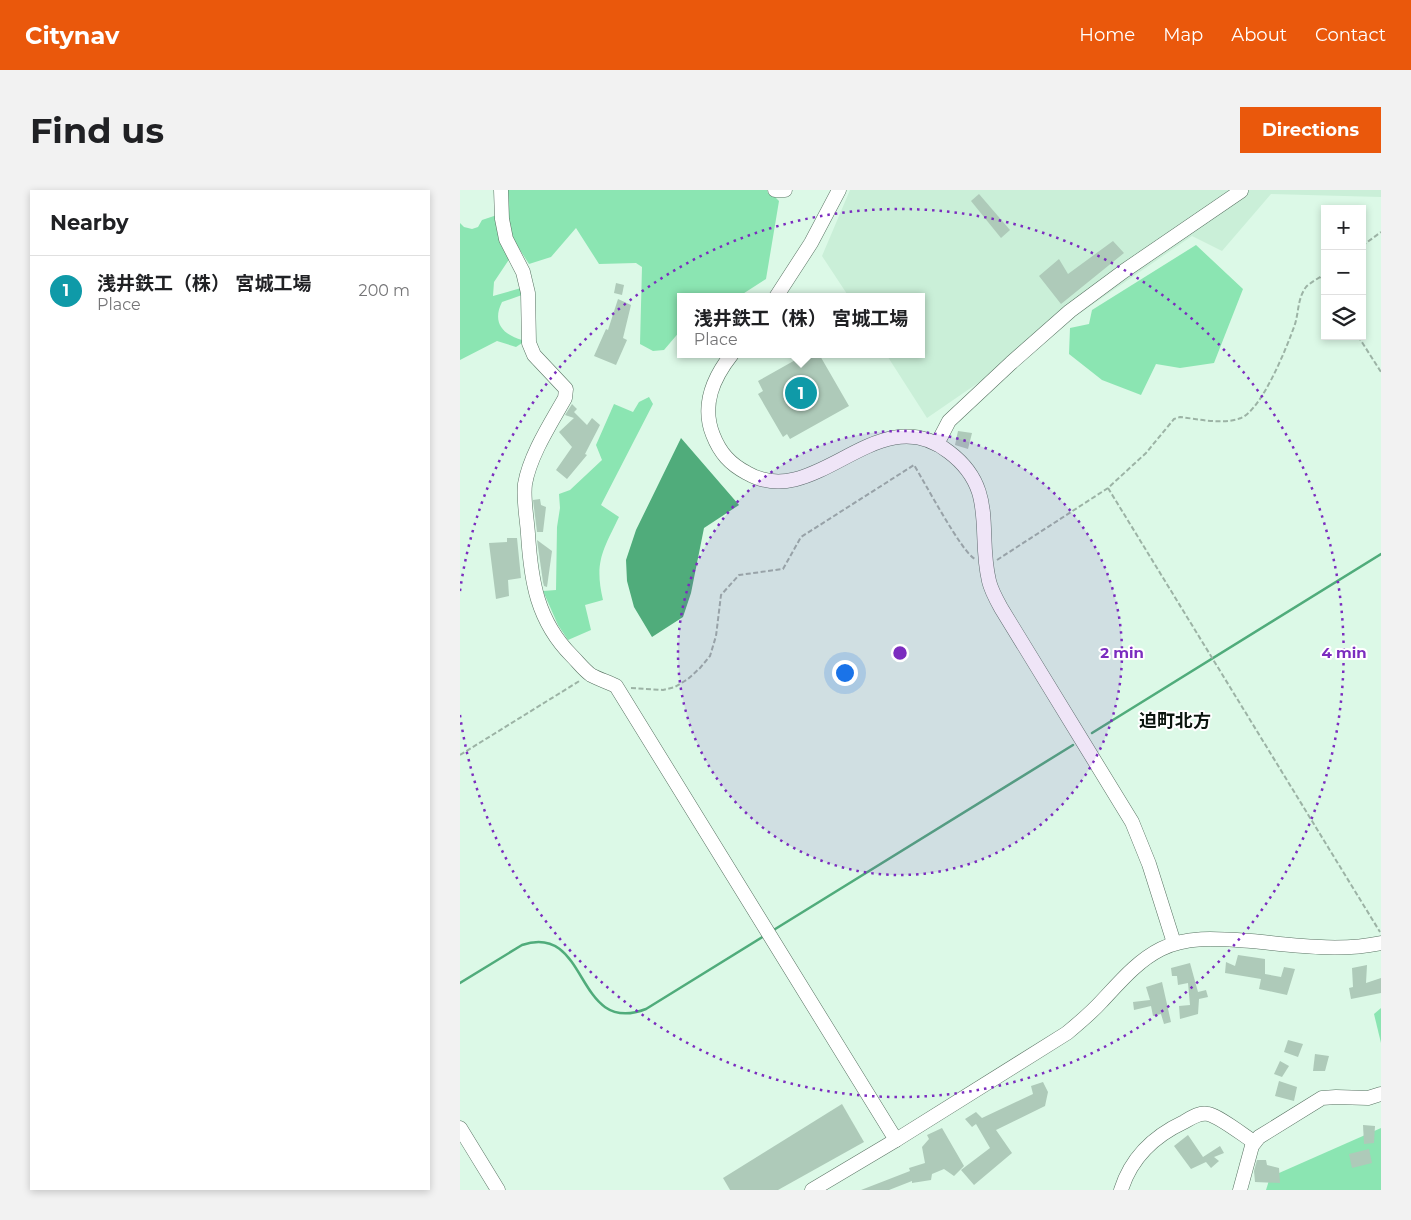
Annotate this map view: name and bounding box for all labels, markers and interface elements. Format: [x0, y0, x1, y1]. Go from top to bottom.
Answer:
text: Citynav [25, 21, 119, 50]
text: Home [1079, 24, 1135, 46]
text: Map [1163, 24, 1203, 46]
text: About [1231, 24, 1287, 46]
text: Contact [1315, 24, 1386, 46]
button: Directions [1240, 107, 1381, 153]
text: Find us [30, 109, 164, 152]
map controls [1321, 205, 1366, 340]
button: + [1321, 205, 1366, 250]
text: Nearby [50, 210, 129, 235]
button: − [1321, 250, 1366, 295]
text: 浅井鉄工（株） 宮城工場 [97, 272, 311, 295]
text: 1 [63, 281, 69, 300]
text: 200 m [359, 281, 410, 300]
popup [677, 293, 925, 358]
text: Place [97, 295, 141, 314]
button: layers [1321, 295, 1366, 340]
text: 浅井鉄工（株） 宮城工場 [694, 307, 908, 330]
text: Place [694, 330, 738, 349]
pin: 1 [785, 374, 817, 412]
text: 2 min [1100, 643, 1144, 662]
text: 4 min [1321, 643, 1367, 662]
centre of rings [891, 644, 909, 662]
your location [832, 660, 858, 686]
district label: 迫町北方 [1139, 710, 1211, 732]

